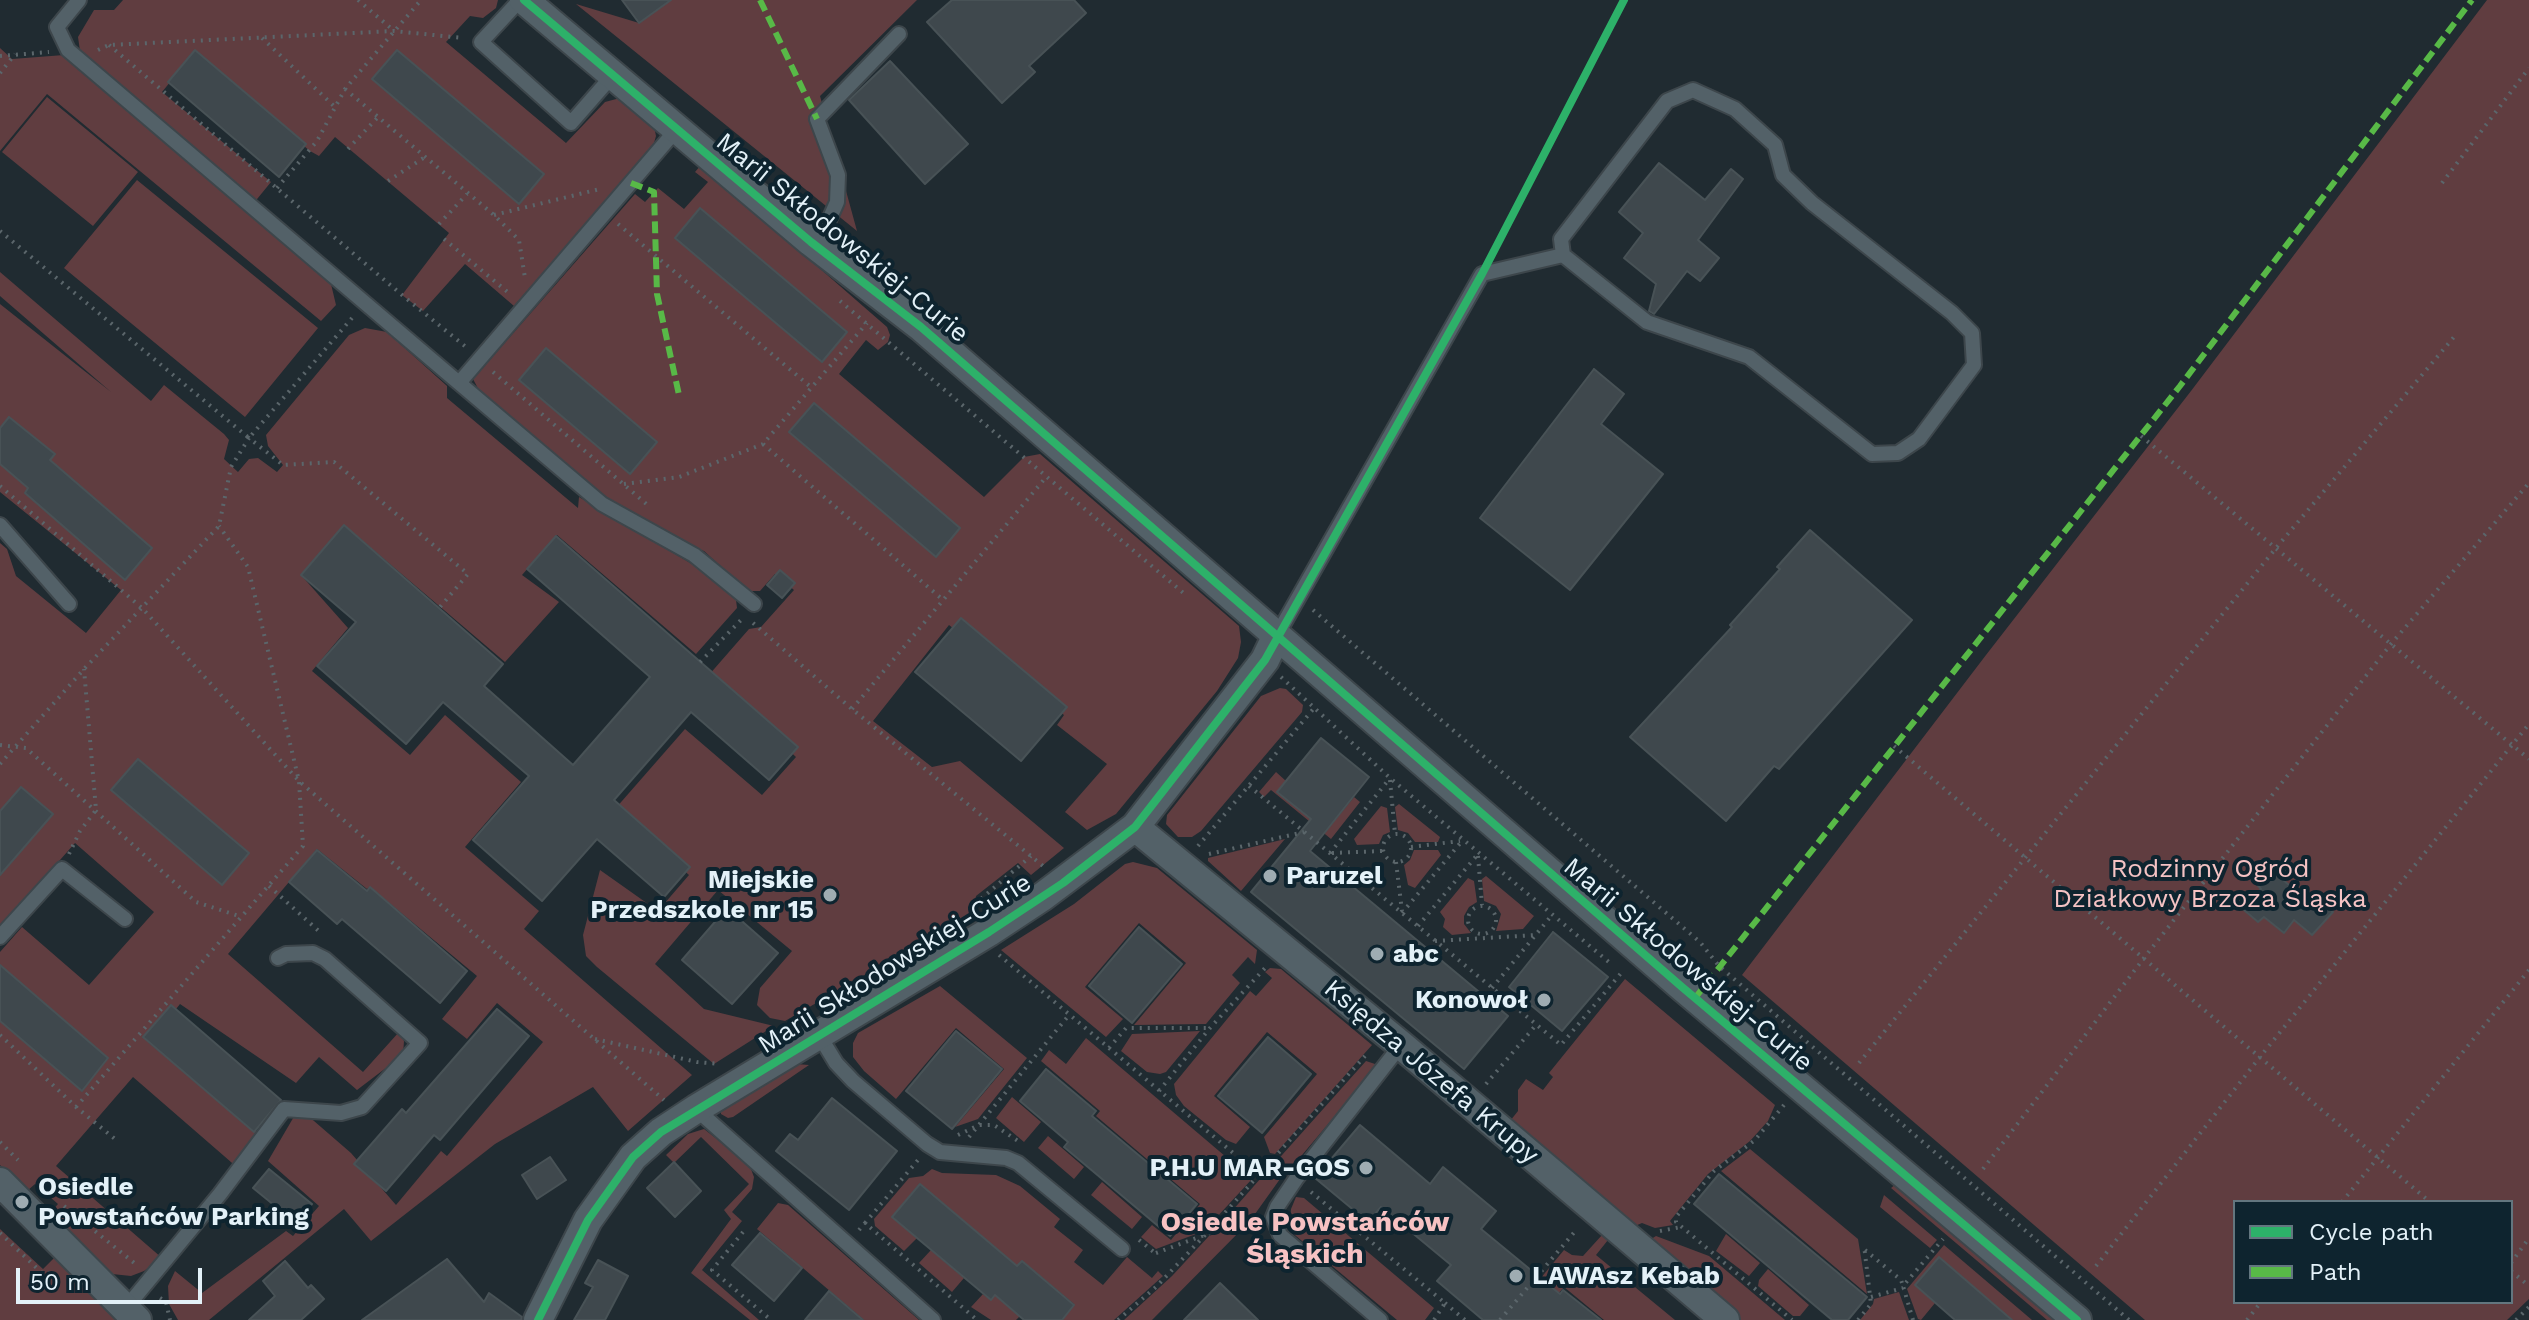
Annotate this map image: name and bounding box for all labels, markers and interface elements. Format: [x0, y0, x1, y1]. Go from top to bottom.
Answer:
street label: Marii Skłodowskiej-Curie [709, 126, 975, 350]
street label: Marii Skłodowskiej-Curie [1557, 852, 1819, 1078]
park label: Rodzinny Ogród Działkowy Brzoza Śląska [2053, 853, 2367, 914]
place label: Paruzel [1286, 860, 1383, 892]
place label: Miejskie Przedszkole nr 15 [590, 864, 814, 926]
street label: Marii Skłodowskiej-Curie [753, 867, 1037, 1061]
marker: Paruzel [1261, 867, 1279, 885]
marker: Miejskie Przedszkole nr 15 [821, 886, 839, 904]
place label: abc [1393, 938, 1439, 970]
marker: abc [1368, 945, 1386, 963]
street label: Księdza Józefa Krupy [1317, 973, 1545, 1171]
place label: Konowoł [1415, 984, 1528, 1016]
marker: Konowoł [1535, 991, 1553, 1009]
place label: P.H.U MAR-GOS [1150, 1152, 1350, 1184]
marker: P.H.U MAR-GOS [1357, 1159, 1375, 1177]
place label: Osiedle Powstańców Parking [38, 1171, 309, 1232]
marker: Osiedle Powstańców Parking [13, 1193, 31, 1211]
legend [2233, 1200, 2513, 1304]
district label: Osiedle Powstańców Śląskich [1160, 1206, 1450, 1272]
text: Cycle path [2309, 1218, 2434, 1246]
scale bar [20, 1252, 206, 1302]
text: Path [2309, 1258, 2362, 1286]
place label: LAWAsz Kebab [1532, 1260, 1720, 1292]
marker: LAWAsz Kebab [1507, 1267, 1525, 1285]
text: 50 m [30, 1268, 90, 1296]

